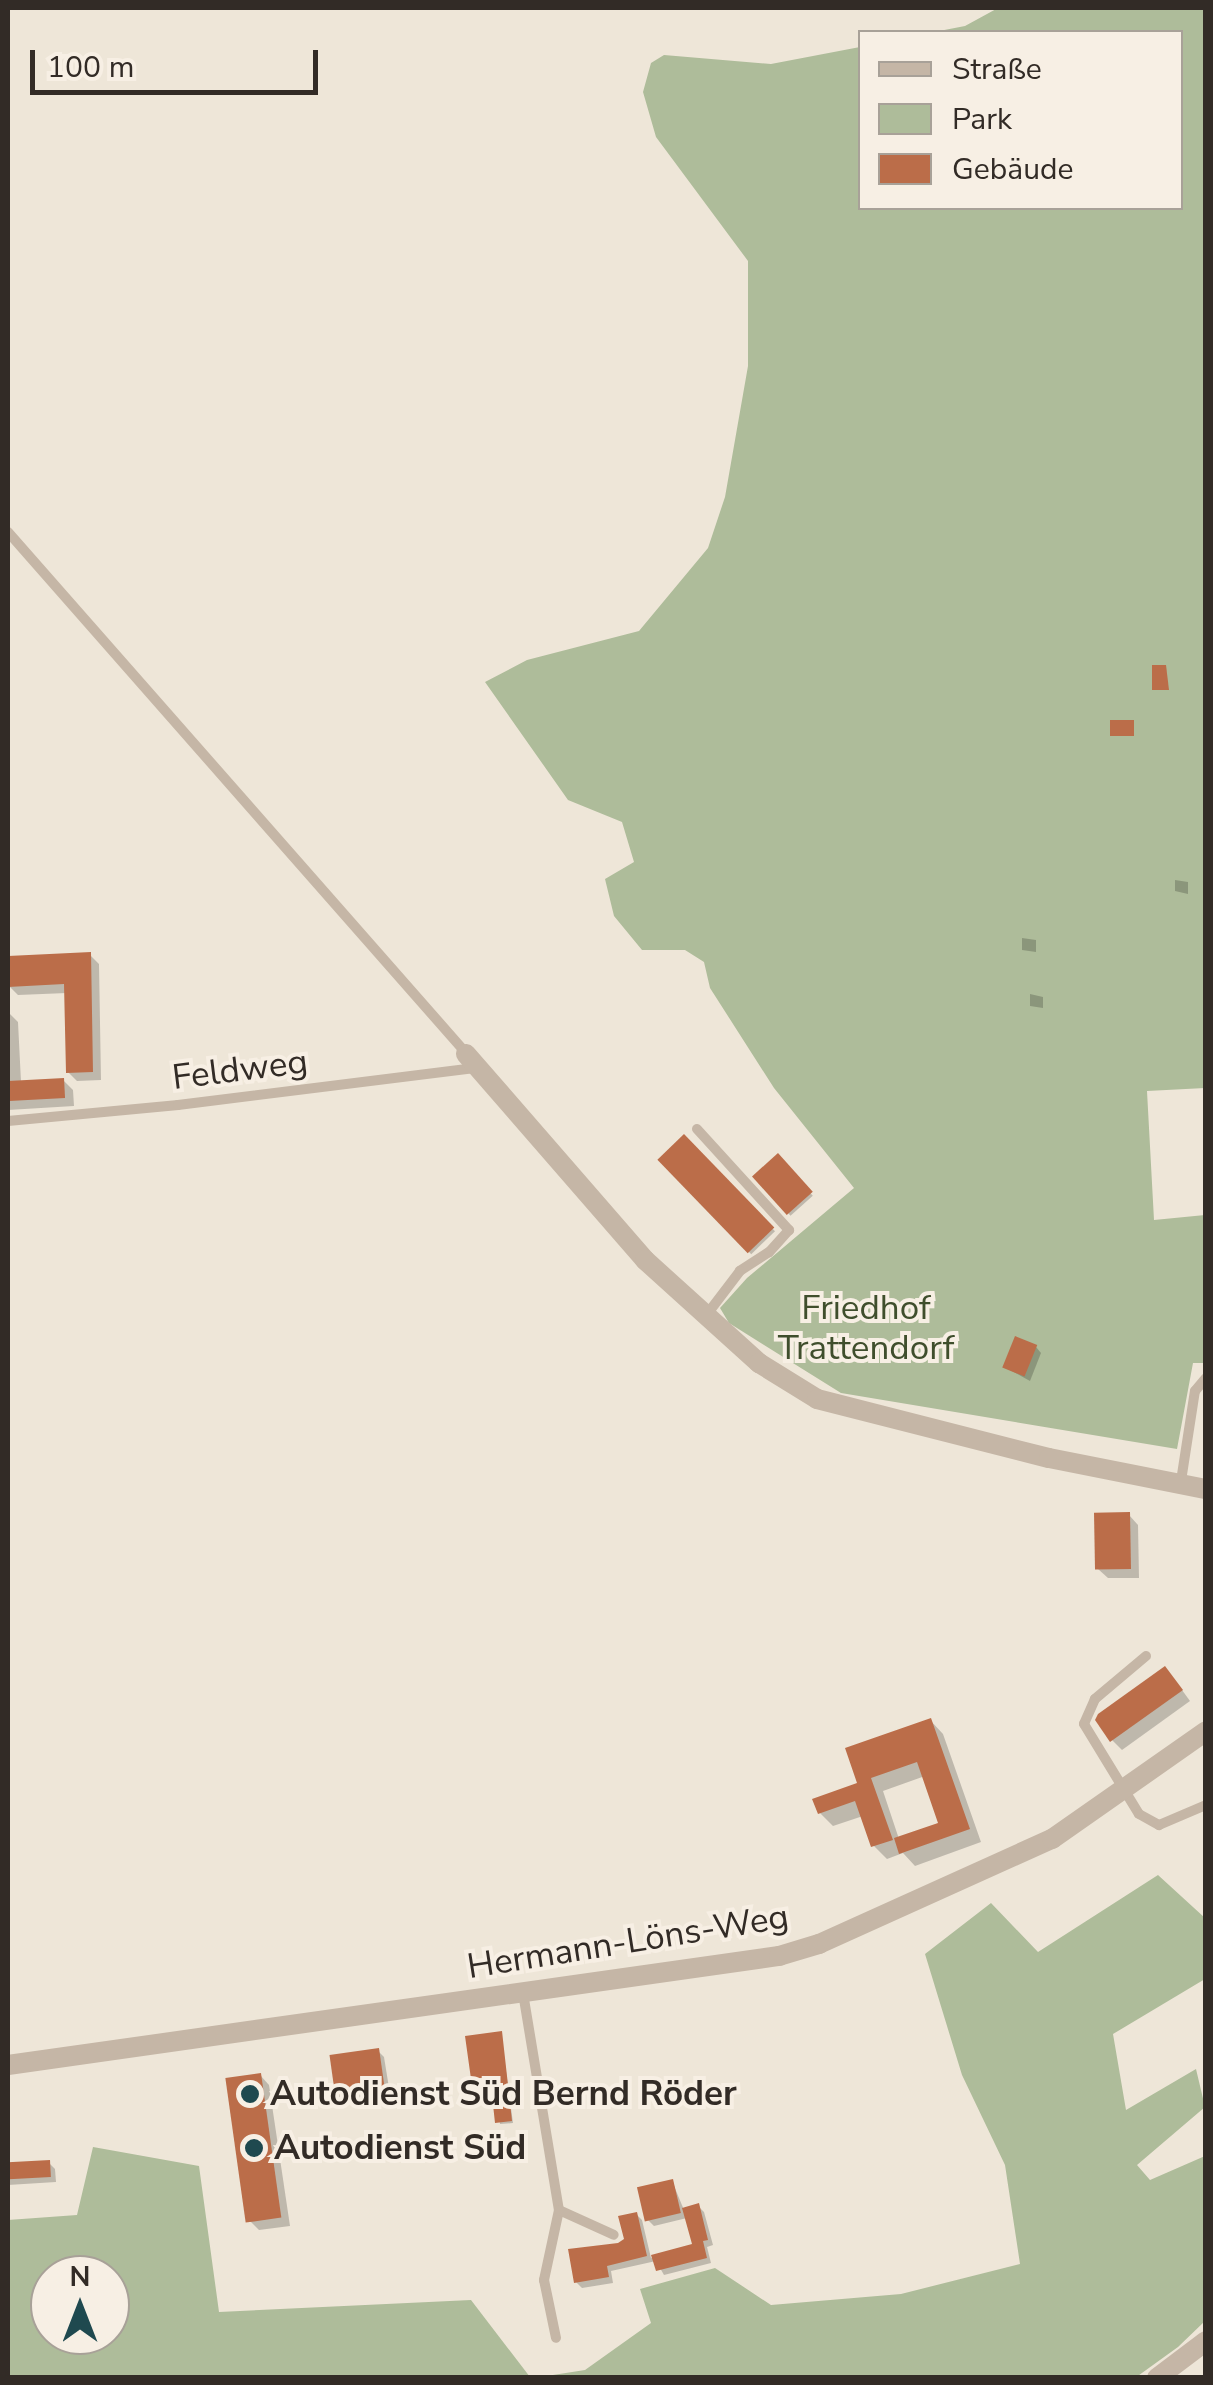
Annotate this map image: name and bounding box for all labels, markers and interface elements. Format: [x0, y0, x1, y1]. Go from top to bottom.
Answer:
scale bar [35, 30, 322, 92]
legend [858, 30, 1183, 210]
text: 100 m [47, 47, 134, 88]
text: Straße [952, 49, 1042, 90]
text: Park [952, 99, 1012, 140]
text: Gebäude [952, 149, 1073, 190]
street label: Feldweg [170, 1041, 310, 1099]
park label: Friedhof Trattendorf [778, 1287, 954, 1369]
street label: Hermann-Löns-Weg [464, 1896, 792, 1988]
place label: Autodienst Süd Bernd Röder [270, 2073, 737, 2115]
marker: Autodienst Süd Bernd Röder [239, 2083, 261, 2105]
place label: Autodienst Süd [274, 2127, 526, 2169]
marker: Autodienst Süd [243, 2137, 265, 2159]
north arrow [30, 2255, 130, 2355]
text: N [70, 2258, 90, 2296]

